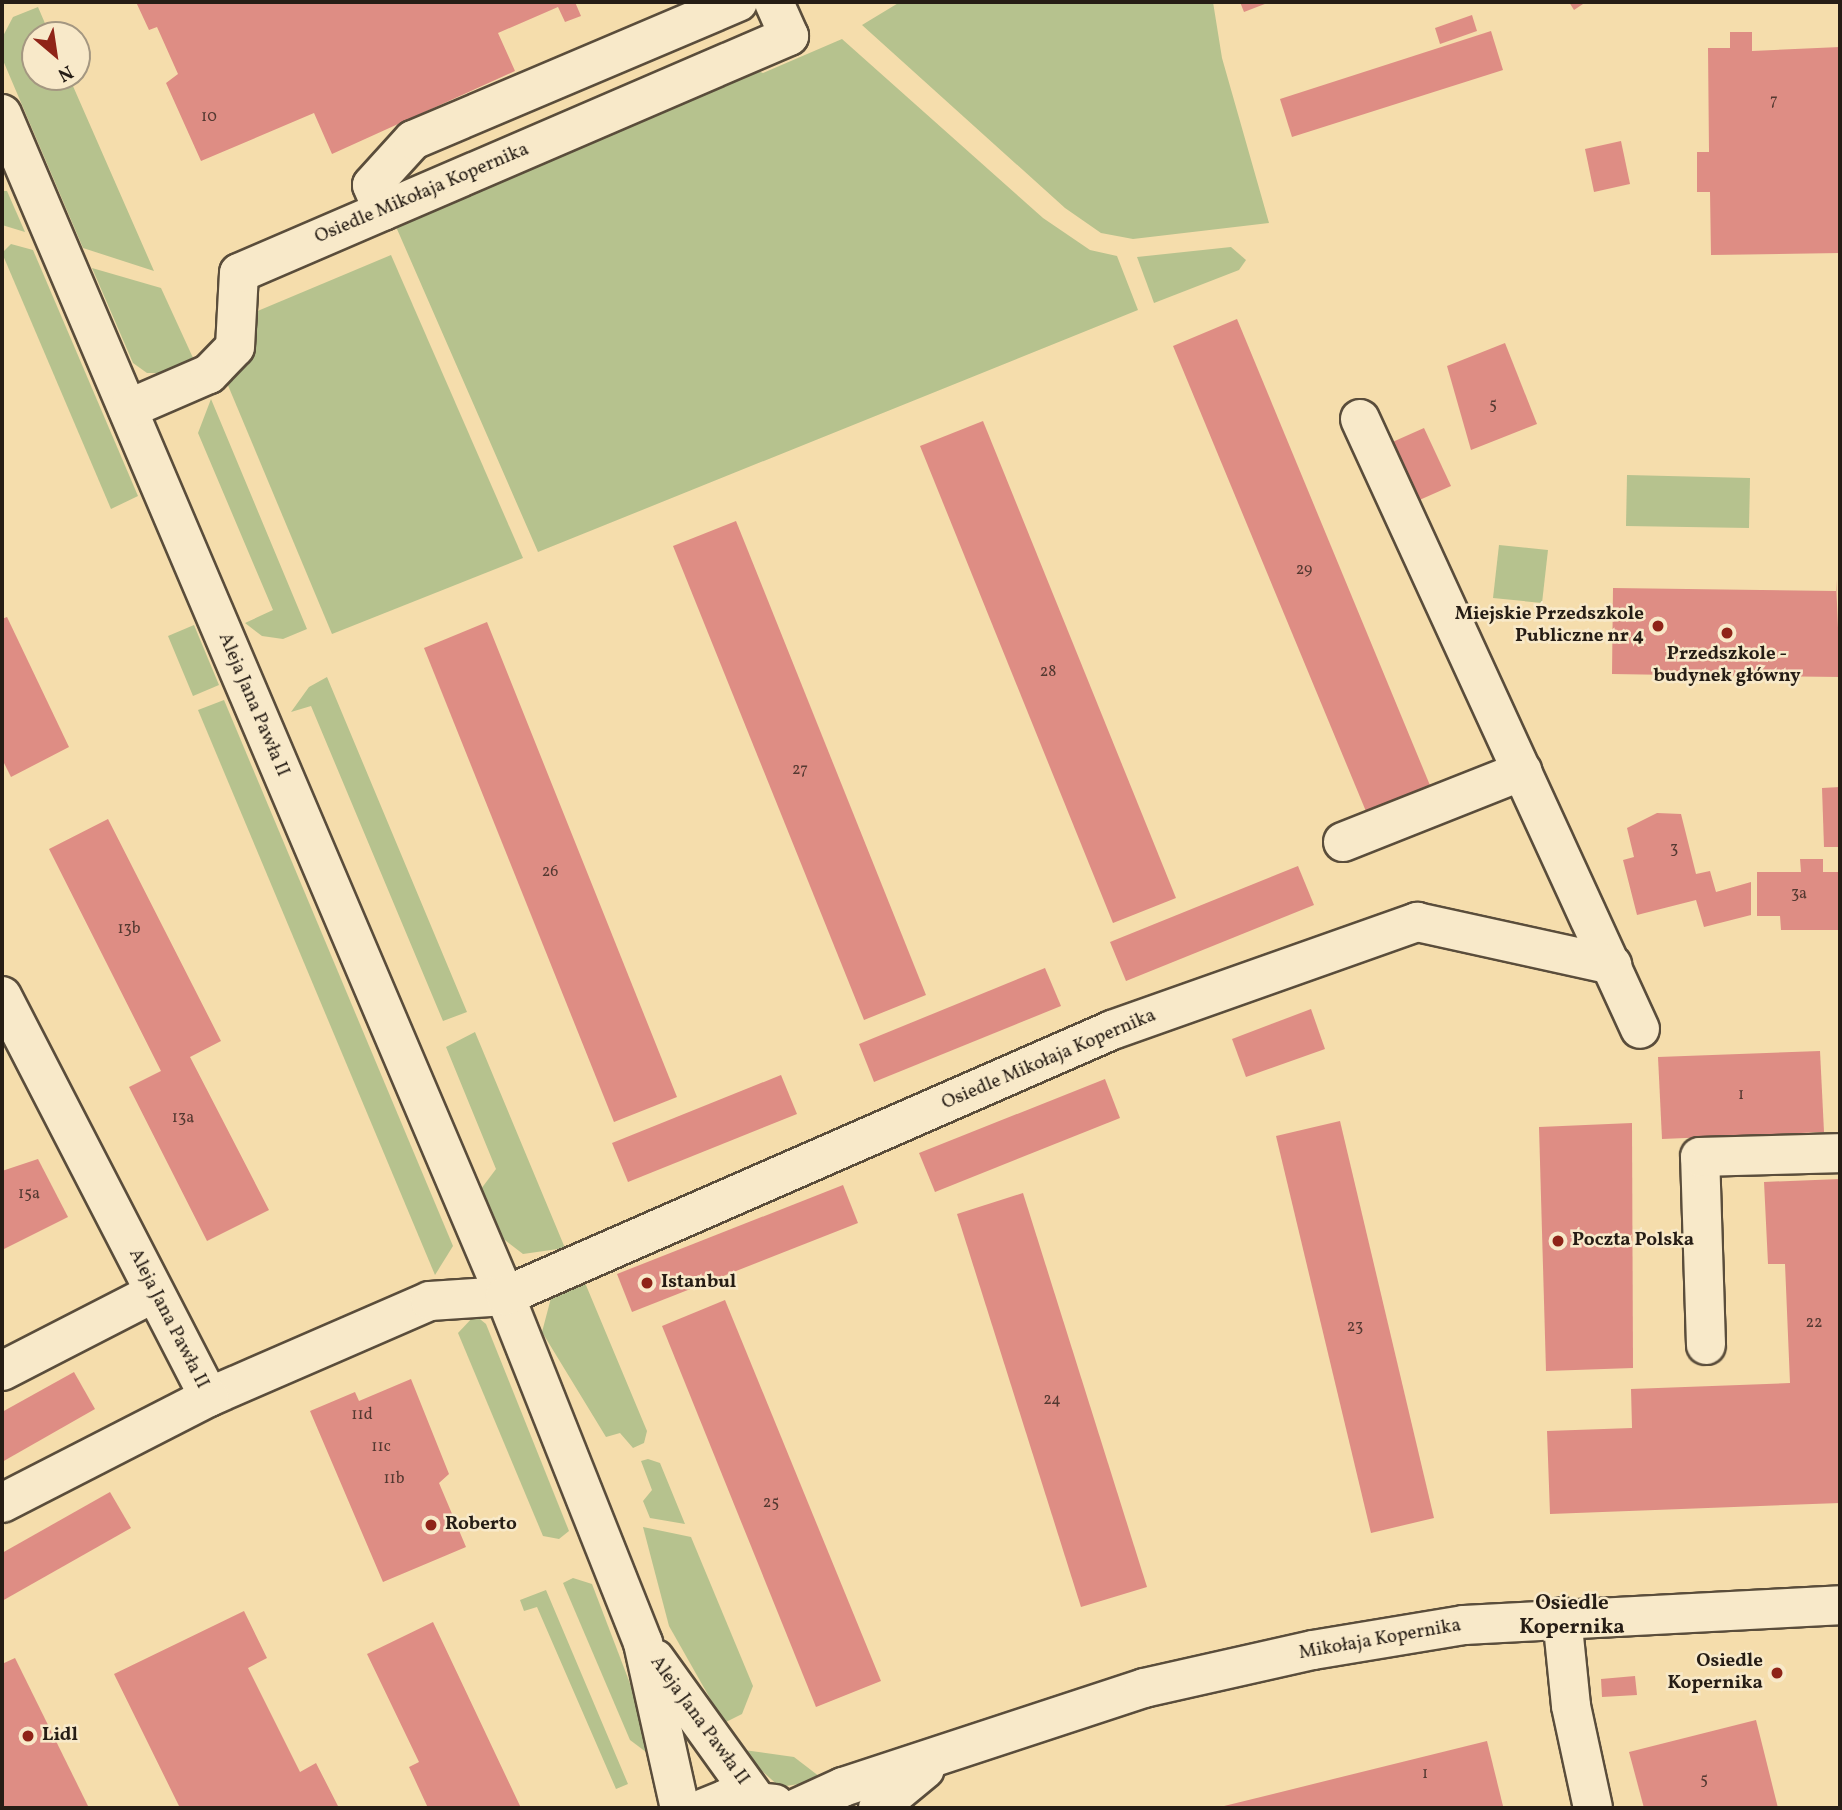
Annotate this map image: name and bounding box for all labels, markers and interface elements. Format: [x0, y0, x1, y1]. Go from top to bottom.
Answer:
north arrow [21, 21, 91, 91]
text: N [53, 58, 78, 87]
house number: 7 [1770, 91, 1778, 111]
house number: 10 [201, 107, 217, 127]
street label: Osiedle Mikołaja Kopernika [312, 139, 532, 249]
house number: 5 [1489, 395, 1497, 415]
house number: 29 [1296, 560, 1312, 580]
place label: Miejskie Przedszkole Publiczne nr 4 [1455, 604, 1644, 648]
marker: Miejskie Przedszkole Publiczne nr 4 [1650, 618, 1666, 634]
marker: Przedszkole - budynek główny [1719, 625, 1735, 641]
street label: Aleja Jana Pawła II [212, 630, 294, 780]
place label: Przedszkole - budynek główny [1653, 644, 1801, 688]
house number: 28 [1040, 662, 1056, 682]
house number: 27 [792, 760, 808, 780]
house number: 3 [1670, 839, 1678, 859]
house number: 26 [542, 862, 558, 882]
house number: 3a [1791, 884, 1807, 904]
house number: 13b [117, 919, 141, 939]
street label: Osiedle Mikołaja Kopernika [939, 1005, 1159, 1115]
house number: 1 [1738, 1085, 1744, 1105]
house number: 13a [172, 1108, 194, 1128]
house number: 15a [18, 1184, 40, 1204]
place label: Poczta Polska [1572, 1230, 1694, 1252]
marker: Poczta Polska [1550, 1233, 1566, 1249]
street label: Aleja Jana Pawła II [123, 1245, 213, 1393]
place label: Istanbul [661, 1272, 736, 1294]
marker: Istanbul [639, 1275, 655, 1291]
house number: 22 [1805, 1313, 1823, 1333]
house number: 23 [1347, 1317, 1363, 1337]
house number: 24 [1043, 1390, 1061, 1410]
house number: 11d [351, 1405, 373, 1425]
house number: 11c [371, 1437, 391, 1457]
house number: 11b [383, 1469, 405, 1489]
house number: 25 [763, 1493, 779, 1513]
place label: Roberto [445, 1514, 517, 1536]
marker: Roberto [423, 1517, 439, 1533]
district label: Osiedle Kopernika [1519, 1591, 1625, 1641]
street label: Mikołaja Kopernika [1297, 1615, 1463, 1665]
place label: Osiedle Kopernika [1667, 1651, 1763, 1695]
street label: Aleja Jana Pawła II [645, 1652, 753, 1790]
marker: Osiedle Kopernika [1769, 1665, 1785, 1681]
place label: Lidl [42, 1725, 78, 1747]
marker: Lidl [20, 1728, 36, 1744]
house number: 1 [1422, 1764, 1428, 1784]
house number: 5 [1700, 1770, 1708, 1790]

